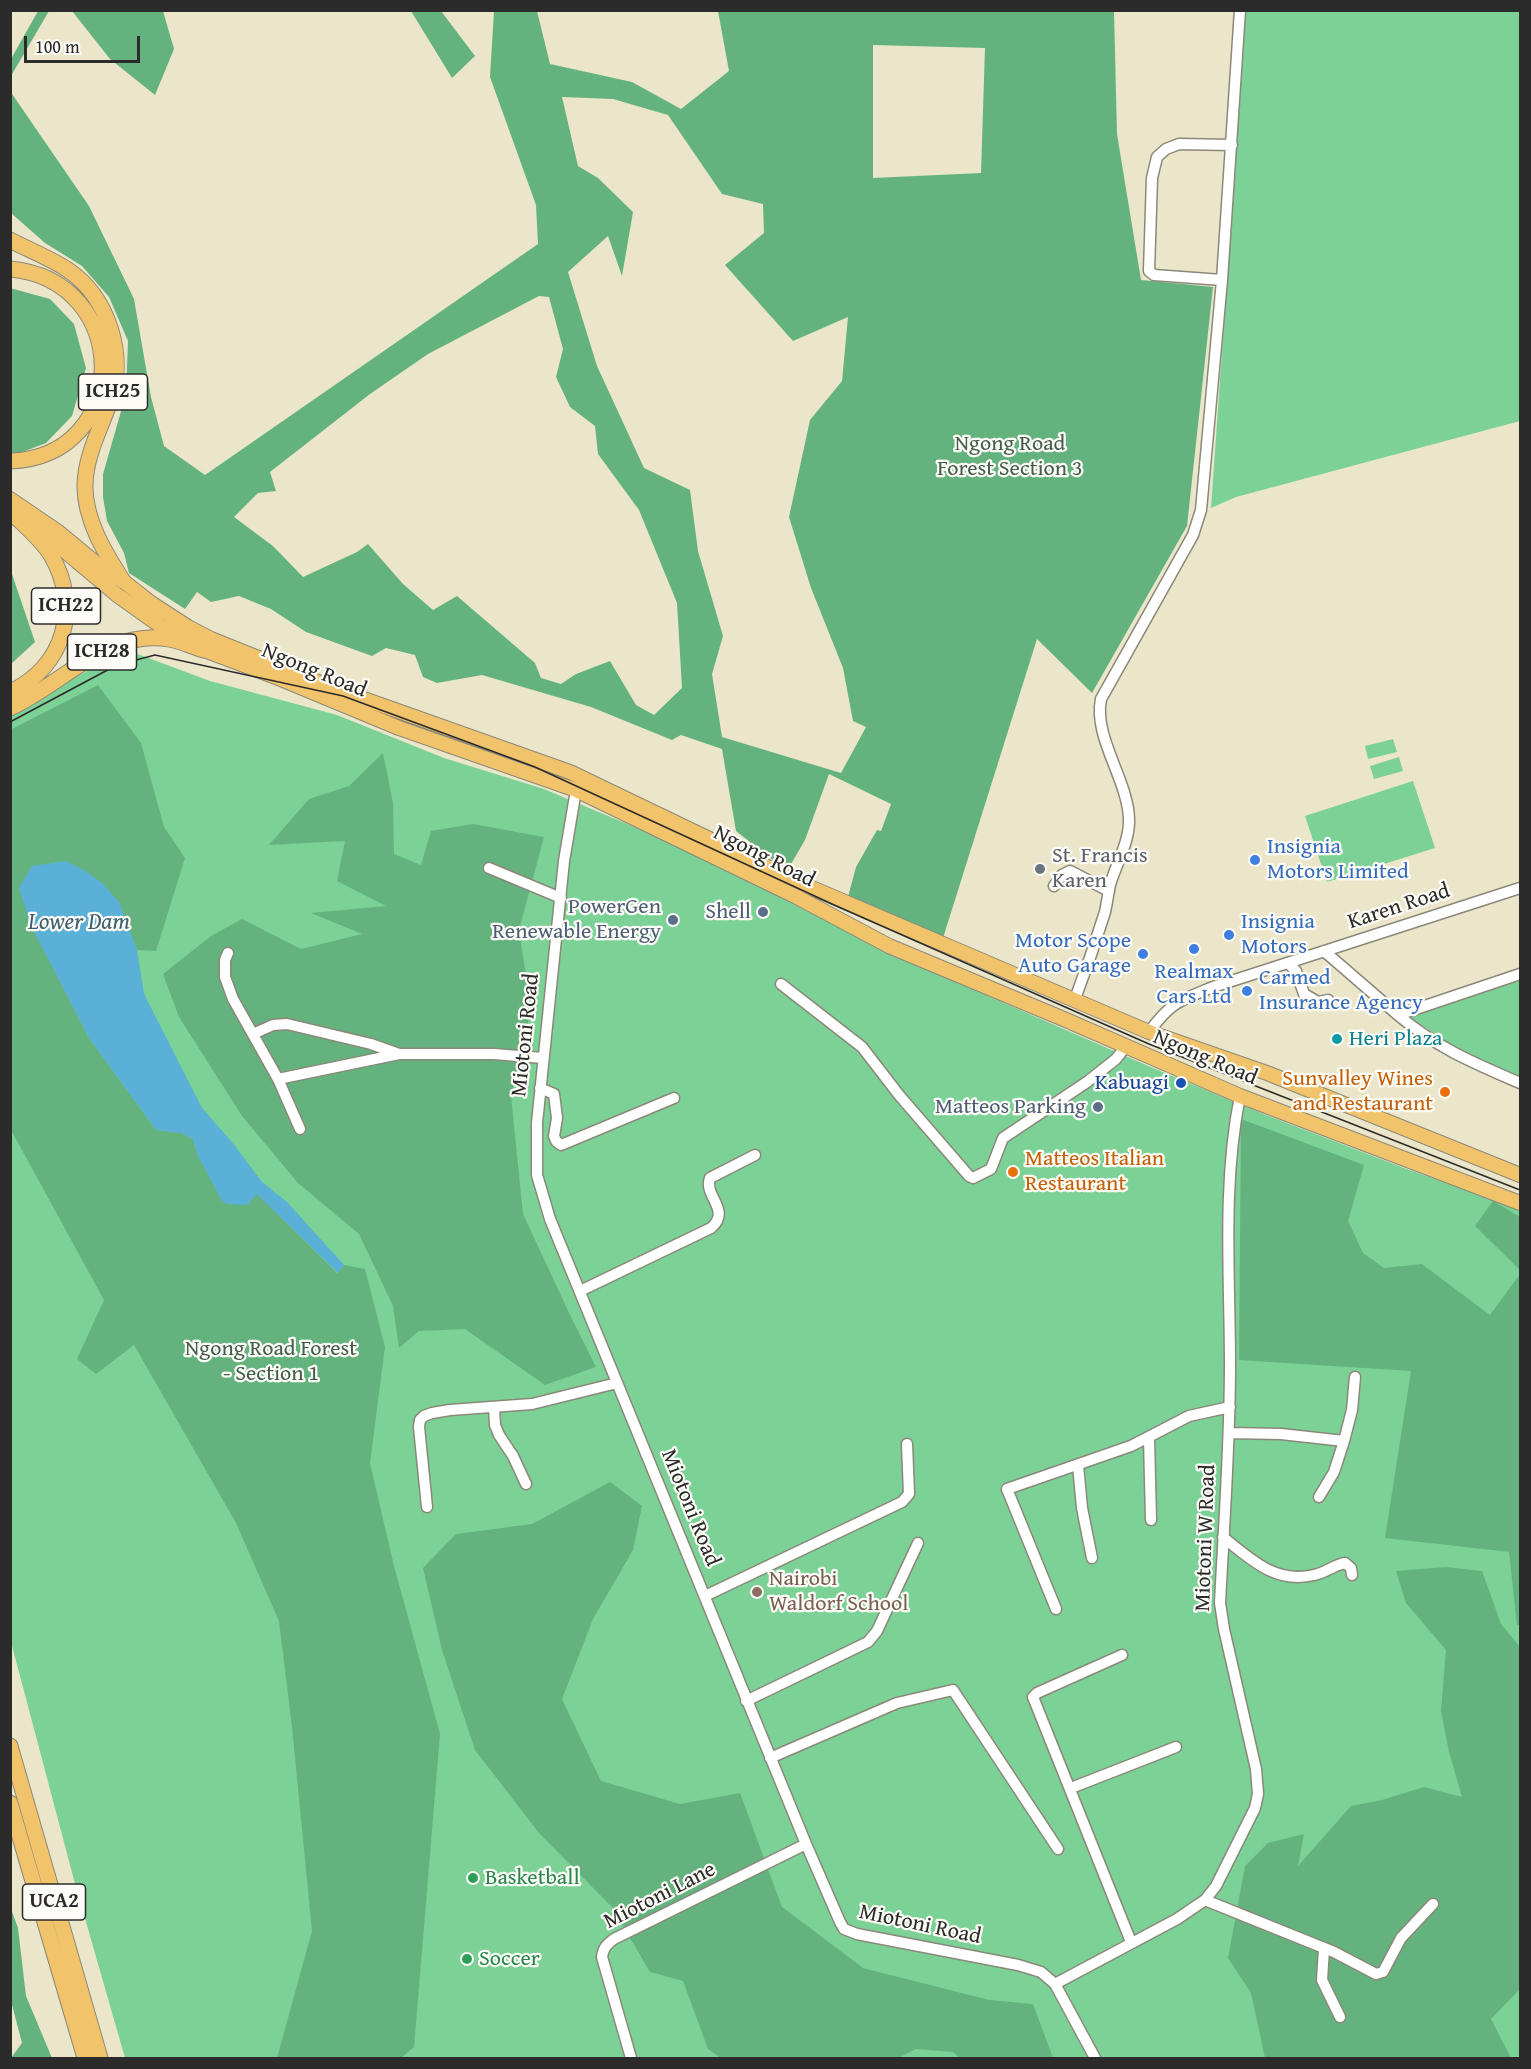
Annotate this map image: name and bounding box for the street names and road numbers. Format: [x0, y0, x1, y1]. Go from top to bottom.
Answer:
road number: ICH25 [78, 374, 148, 410]
road number: ICH22 [32, 588, 100, 624]
road number: ICH28 [68, 634, 136, 670]
street label: Ngong Road [258, 638, 370, 704]
street label: Ngong Road [709, 820, 819, 894]
street label: Karen Road [1345, 878, 1453, 936]
street label: Miotoni Road [506, 972, 546, 1098]
street label: Ngong Road [1149, 1024, 1261, 1092]
street label: Miotoni Road [655, 1446, 725, 1570]
street label: Miotoni W Road [1190, 1464, 1222, 1612]
street label: Miotoni Lane [600, 1857, 720, 1935]
road number: UCA2 [22, 1884, 86, 1920]
street label: Miotoni Road [857, 1899, 983, 1951]

